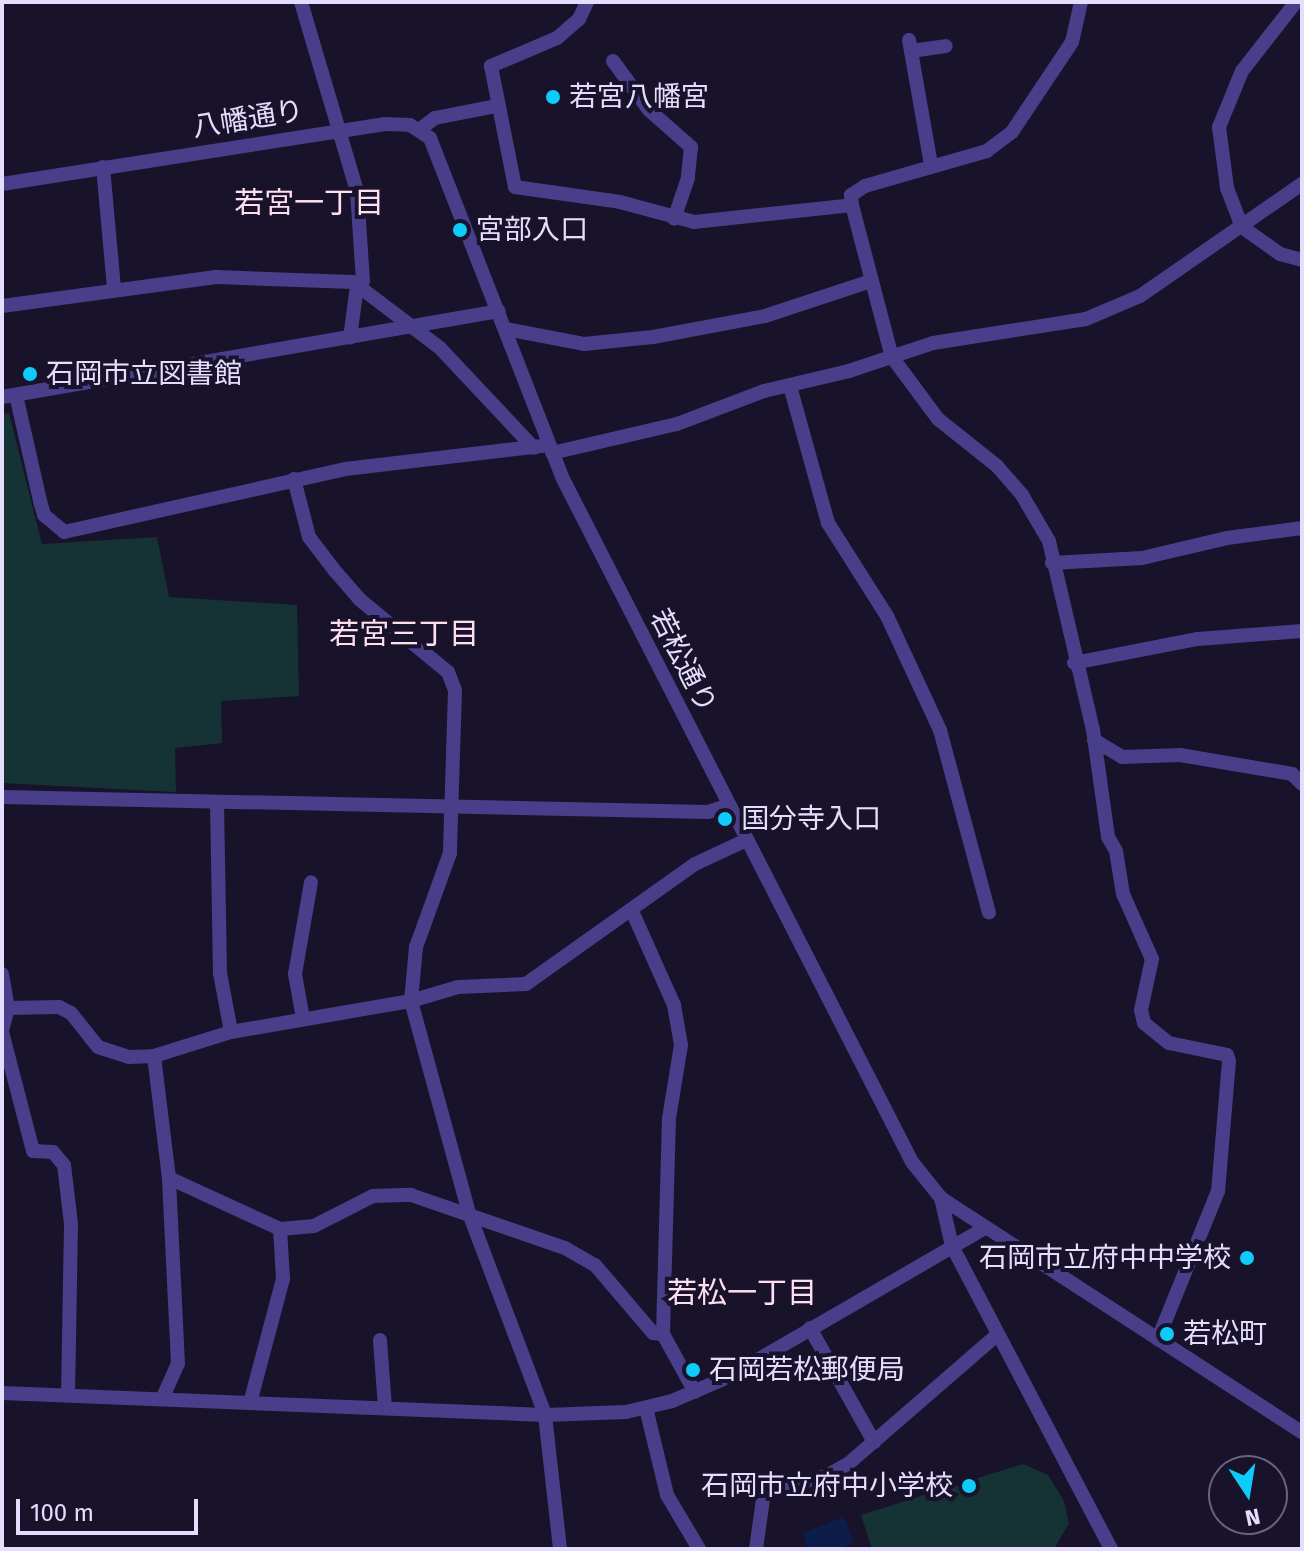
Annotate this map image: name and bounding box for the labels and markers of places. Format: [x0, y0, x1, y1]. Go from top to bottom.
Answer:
place label: 若宮八幡宮 [569, 80, 709, 114]
marker: 若宮八幡宮 [544, 88, 562, 106]
place label: 宮部入口 [476, 213, 588, 247]
marker: 宮部入口 [451, 221, 469, 239]
place label: 石岡市立図書館 [46, 357, 242, 391]
marker: 石岡市立図書館 [21, 365, 39, 383]
place label: 国分寺入口 [741, 802, 881, 836]
marker: 国分寺入口 [716, 810, 734, 828]
place label: 石岡市立府中中学校 [979, 1241, 1231, 1275]
marker: 石岡市立府中中学校 [1238, 1249, 1256, 1267]
place label: 若松町 [1183, 1317, 1267, 1351]
marker: 若松町 [1158, 1325, 1176, 1343]
place label: 石岡若松郵便局 [709, 1353, 905, 1387]
marker: 石岡若松郵便局 [684, 1361, 702, 1379]
place label: 石岡市立府中小学校 [701, 1469, 953, 1503]
marker: 石岡市立府中小学校 [960, 1477, 978, 1495]

